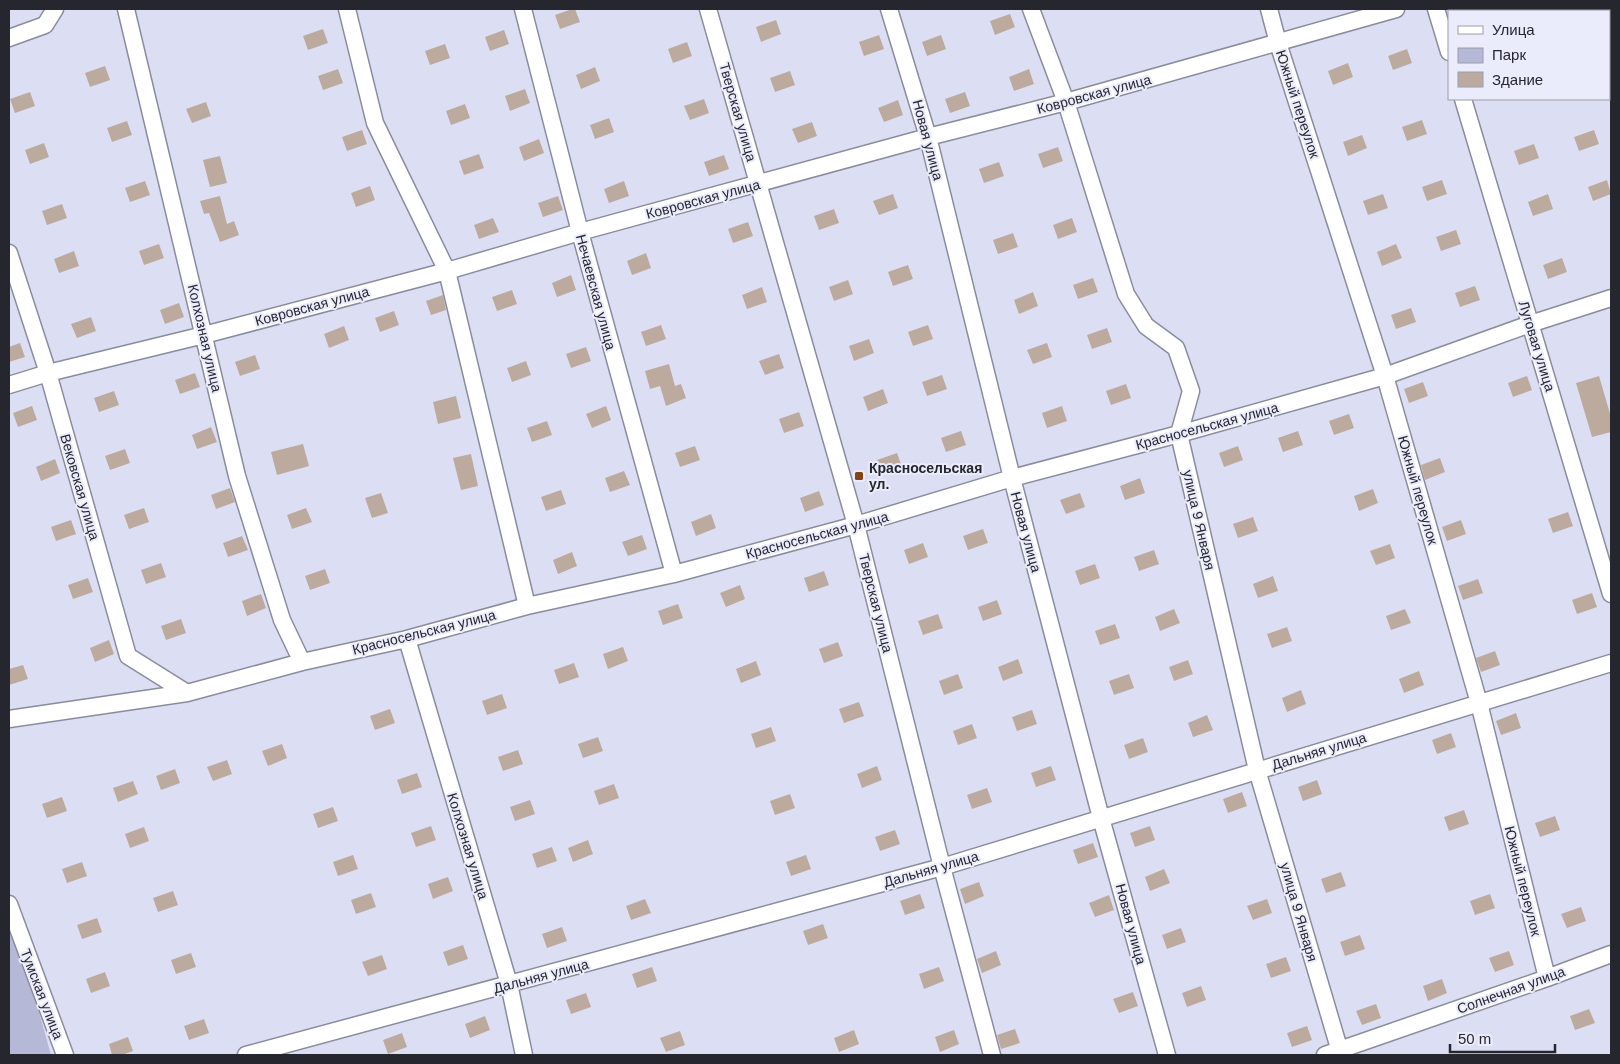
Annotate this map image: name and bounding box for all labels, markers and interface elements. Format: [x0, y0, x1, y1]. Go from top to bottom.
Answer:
legend [1448, 10, 1610, 100]
text: Улица [1492, 21, 1535, 38]
text: Парк [1492, 46, 1526, 63]
street label: Южный переулок [1273, 48, 1323, 161]
street label: Тверская улица [716, 61, 760, 163]
street label: Ковровская улица [1035, 71, 1153, 117]
text: Здание [1492, 71, 1543, 88]
street label: Новая улица [910, 98, 947, 182]
street label: Ковровская улица [644, 176, 762, 222]
street label: Нечаевская улица [573, 233, 619, 352]
street label: Колхозная улица [185, 283, 225, 394]
street label: Ковровская улица [253, 283, 371, 329]
street label: Луговая улица [1516, 299, 1558, 393]
street label: Красносельская улица [1134, 399, 1280, 453]
street label: Вековская улица [57, 432, 103, 542]
street label: Южный переулок [1395, 434, 1441, 547]
place label: Красносельская ул. [869, 460, 982, 492]
street label: улица 9 Января [1180, 468, 1218, 572]
marker: Красносельская ул. [853, 470, 865, 482]
street label: Новая улица [1008, 490, 1045, 574]
street label: Красносельская улица [744, 508, 890, 562]
street label: Тверская улица [856, 552, 896, 655]
street label: Красносельская улица [351, 606, 498, 658]
street label: Дальняя улица [1270, 729, 1368, 773]
street label: Колхозная улица [444, 791, 492, 901]
street label: Южный переулок [1502, 824, 1545, 938]
street label: Дальняя улица [882, 848, 981, 890]
street label: улица 9 Января [1277, 861, 1321, 963]
street label: Новая улица [1113, 882, 1150, 966]
street label: Тумская улица [17, 947, 67, 1042]
street label: Дальняя улица [492, 956, 591, 996]
street label: Солнечная улица [1455, 963, 1567, 1017]
scale bar [1450, 1022, 1555, 1054]
text: 50 m [1458, 1030, 1491, 1047]

